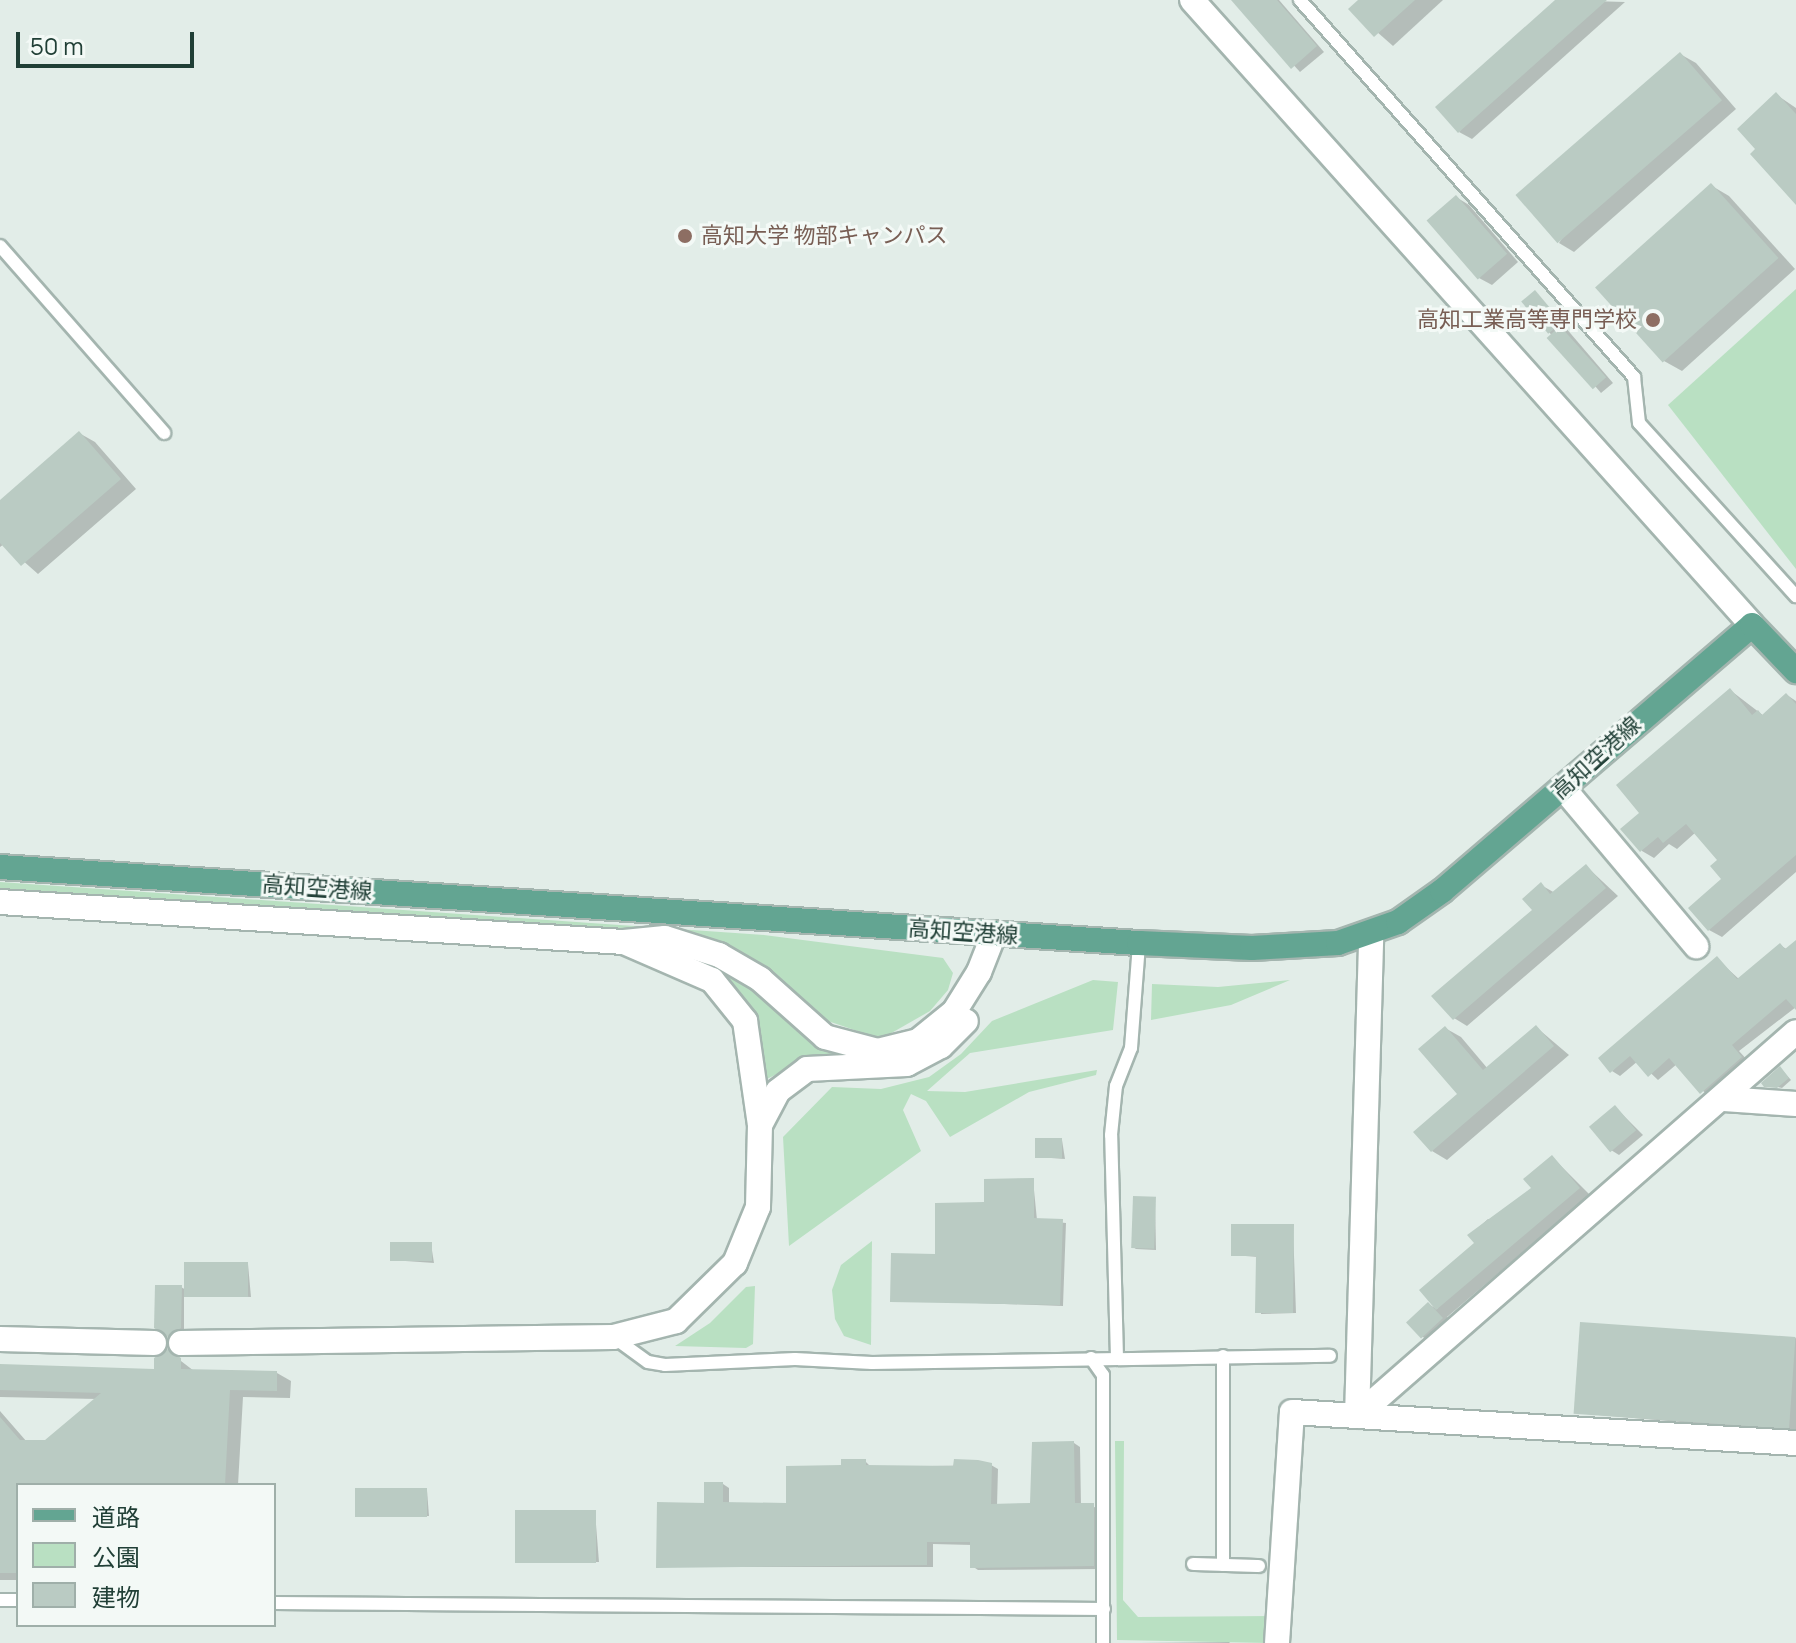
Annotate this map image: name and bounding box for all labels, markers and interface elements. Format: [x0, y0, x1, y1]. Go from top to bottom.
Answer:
scale bar [20, 16, 198, 66]
text: 50 m [30, 29, 84, 62]
place label: 高知大学 物部キャンパス [701, 223, 947, 249]
marker: 高知大学 物部キャンパス [676, 227, 694, 245]
place label: 高知工業高等専門学校 [1417, 307, 1637, 333]
marker: 高知工業高等専門学校 [1644, 311, 1662, 329]
street label: 高知空港線 [1546, 711, 1646, 805]
street label: 高知空港線 [261, 871, 373, 905]
street label: 高知空港線 [907, 915, 1019, 949]
legend [16, 1483, 276, 1627]
text: 道路 [92, 1500, 140, 1533]
text: 公園 [92, 1540, 140, 1573]
text: 建物 [92, 1580, 140, 1613]

